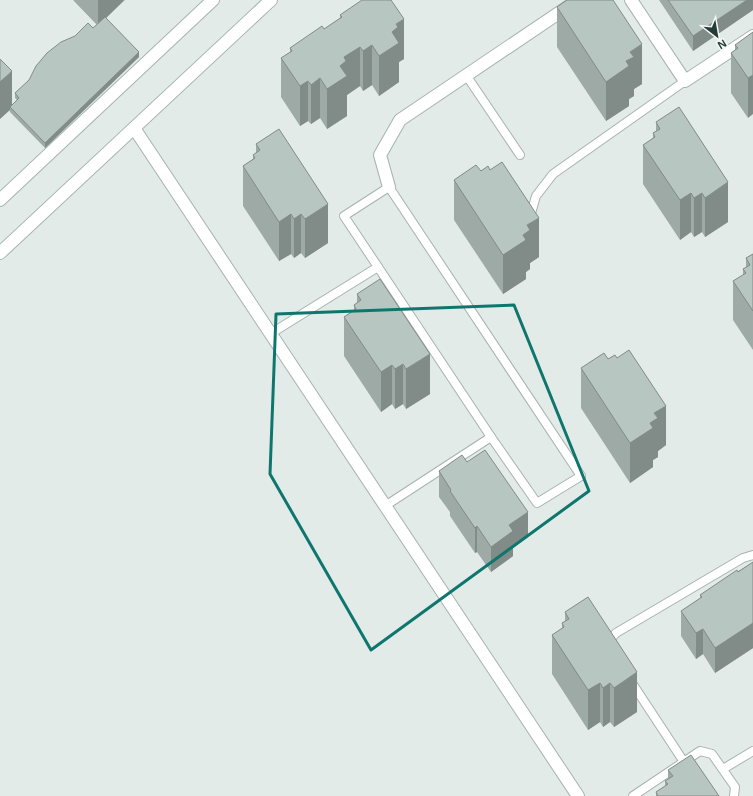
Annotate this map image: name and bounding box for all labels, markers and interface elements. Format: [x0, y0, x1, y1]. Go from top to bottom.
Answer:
north arrow [697, 16, 737, 56]
text: N [716, 37, 729, 52]

